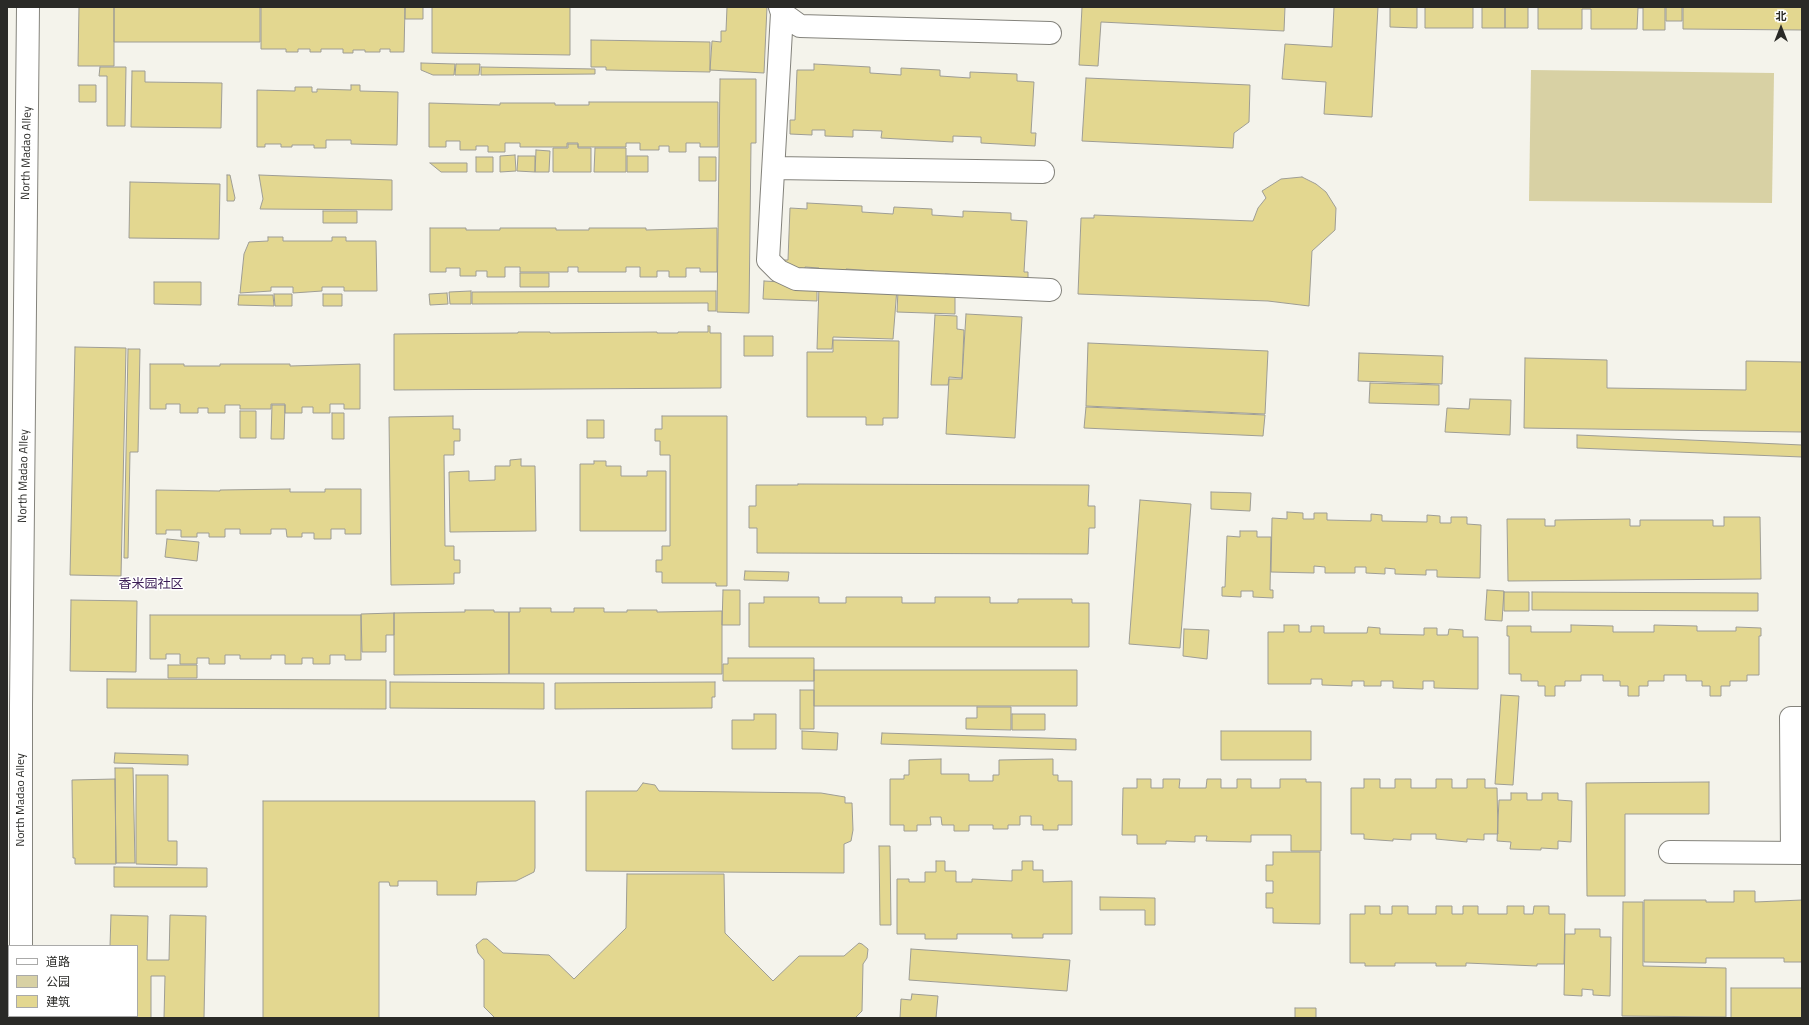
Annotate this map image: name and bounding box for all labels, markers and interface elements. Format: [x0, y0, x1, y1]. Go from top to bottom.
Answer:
north arrow [1761, 8, 1801, 48]
text: 北 [1776, 8, 1787, 24]
street label: North Madao Alley [19, 106, 35, 200]
street label: North Madao Alley [16, 429, 32, 523]
district label: 香米园社区 [119, 577, 183, 593]
street label: North Madao Alley [14, 753, 28, 847]
legend [8, 945, 138, 1017]
text: 道路 [46, 952, 70, 971]
text: 公园 [46, 972, 70, 991]
text: 建筑 [46, 992, 70, 1011]

